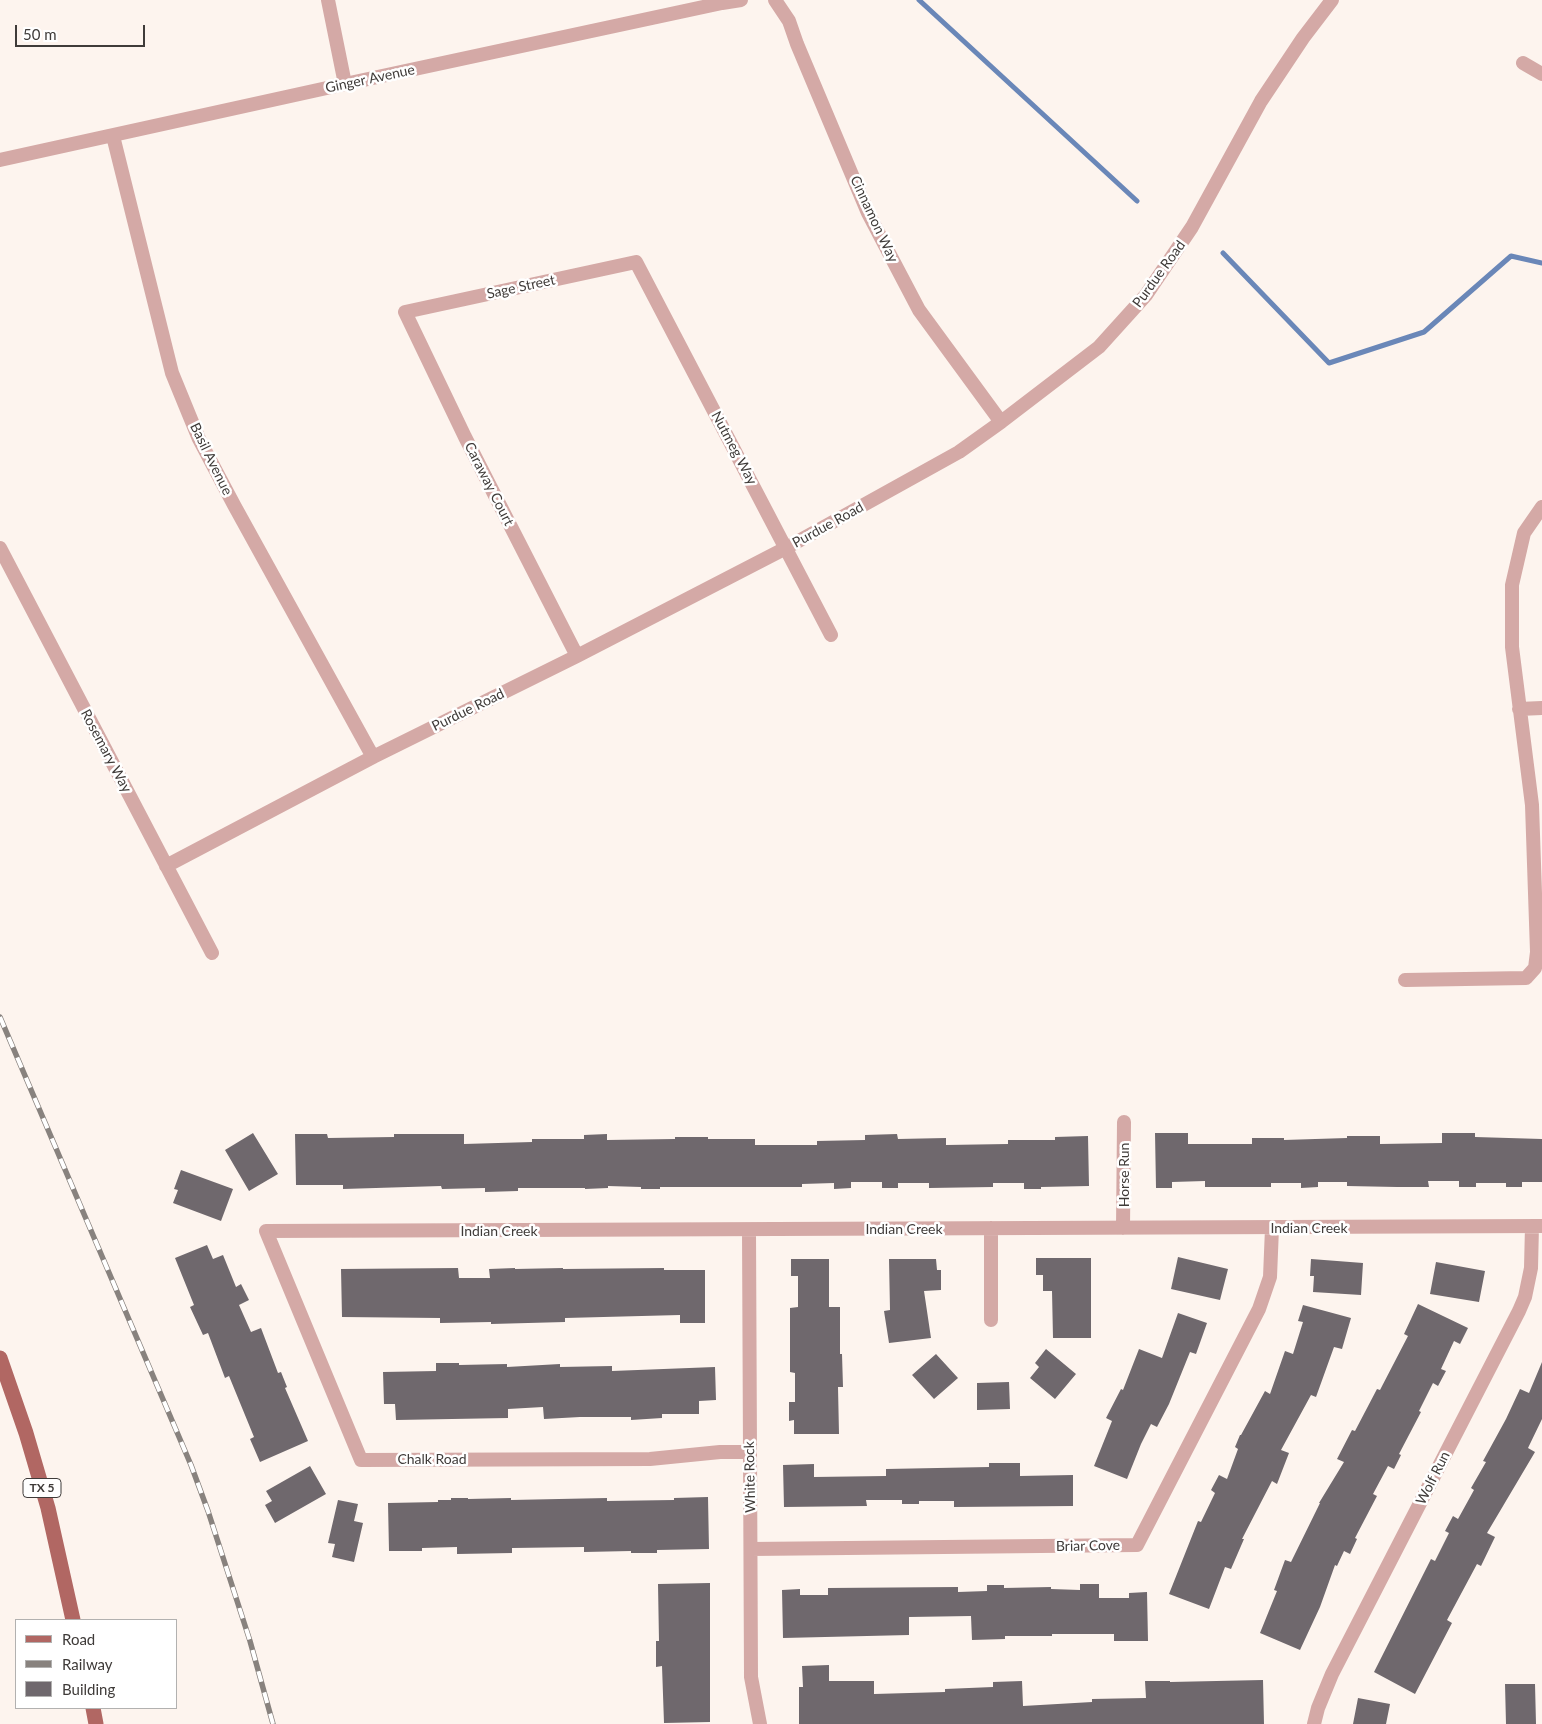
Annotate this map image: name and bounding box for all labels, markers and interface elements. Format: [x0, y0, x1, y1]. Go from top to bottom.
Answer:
scale bar [18, 15, 148, 47]
text: 50 m [23, 25, 57, 43]
street label: Ginger Avenue [324, 61, 416, 97]
street label: Cinnamon Way [847, 173, 901, 265]
street label: Purdue Road [1129, 237, 1189, 311]
street label: Sage Street [485, 272, 557, 302]
street label: Nutmeg Way [708, 408, 760, 488]
street label: Basil Avenue [186, 420, 236, 498]
street label: Caraway Court [461, 439, 517, 529]
street label: Purdue Road [790, 499, 866, 551]
street label: Purdue Road [429, 685, 507, 735]
street label: Rosemary Way [77, 707, 135, 795]
street label: Horse Run [1116, 1143, 1132, 1207]
street label: Indian Creek [1270, 1220, 1348, 1236]
street label: Indian Creek [865, 1221, 943, 1237]
street label: Indian Creek [460, 1223, 538, 1239]
street label: White Rock [741, 1441, 759, 1513]
street label: Wolf Run [1412, 1449, 1454, 1507]
street label: Chalk Road [397, 1451, 467, 1467]
road number: TX 5 [23, 1479, 61, 1498]
street label: Briar Cove [1056, 1537, 1120, 1555]
legend [15, 1619, 178, 1709]
text: Road [62, 1630, 95, 1648]
text: Railway [62, 1655, 113, 1673]
text: Building [62, 1680, 115, 1698]

